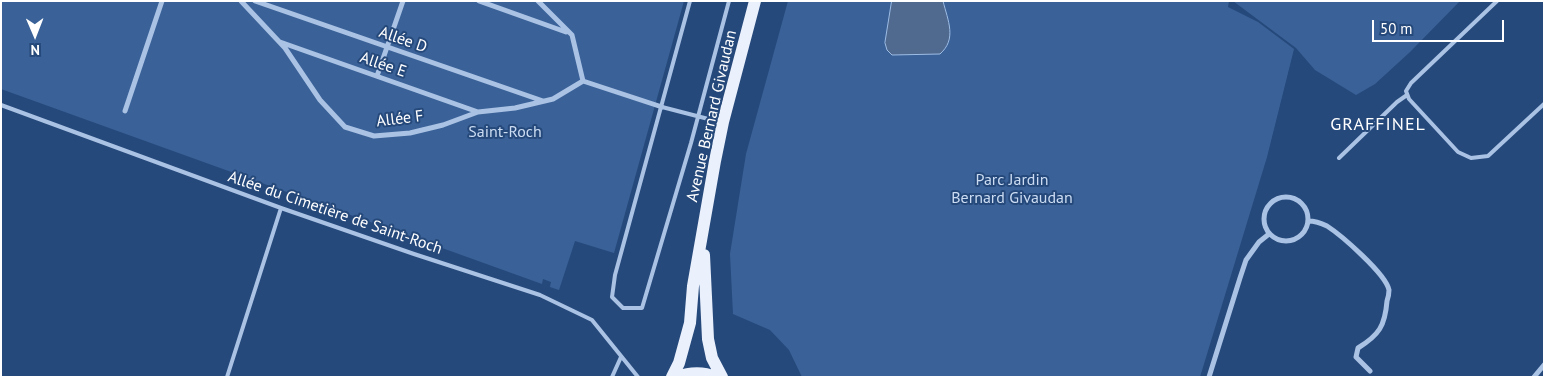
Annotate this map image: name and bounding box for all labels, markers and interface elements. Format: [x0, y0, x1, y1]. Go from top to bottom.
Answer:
north arrow [10, 10, 60, 60]
scale bar [1375, 10, 1508, 42]
text: 50 m [1380, 19, 1413, 38]
street label: Allée D [376, 23, 430, 57]
street label: Avenue Bernard Givaudan [683, 28, 741, 204]
text: N [31, 41, 40, 59]
street label: Allée E [357, 48, 409, 82]
street label: Allée F [375, 107, 425, 131]
district label: GRAFFINEL [1329, 114, 1427, 136]
park label: Saint-Roch [468, 122, 542, 142]
street label: Allée du Cimetière de Saint-Roch [225, 167, 445, 259]
park label: Parc Jardin Bernard Givaudan [951, 170, 1073, 208]

